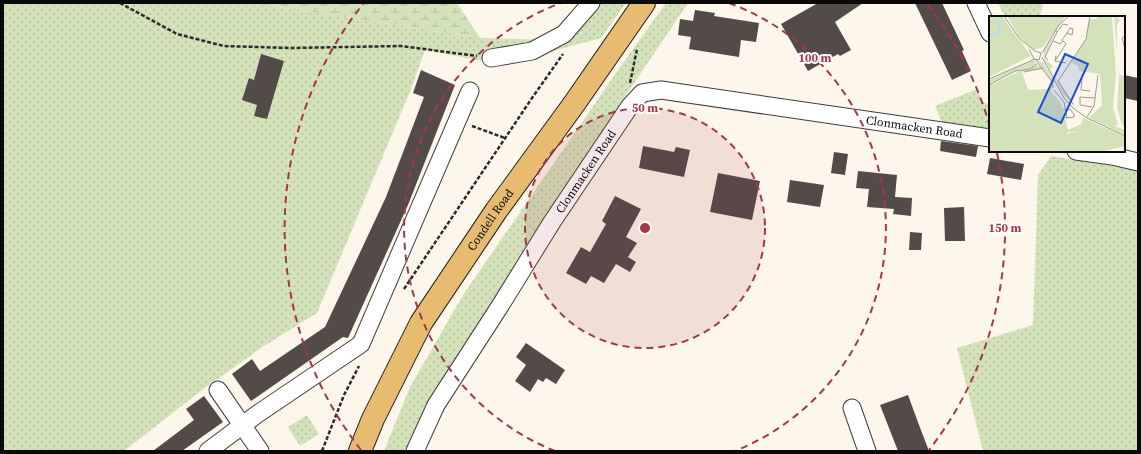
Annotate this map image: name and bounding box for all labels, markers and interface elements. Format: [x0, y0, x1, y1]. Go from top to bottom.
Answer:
inset map [989, 16, 1125, 152]
text: 100 m [799, 50, 832, 66]
text: 50 m [632, 100, 658, 116]
street label: Clonmacken Road [865, 112, 964, 142]
street label: Clonmacken Road [552, 127, 620, 216]
street label: Condell Road [464, 186, 517, 254]
text: 150 m [989, 220, 1022, 236]
centre of rings [638, 221, 652, 235]

